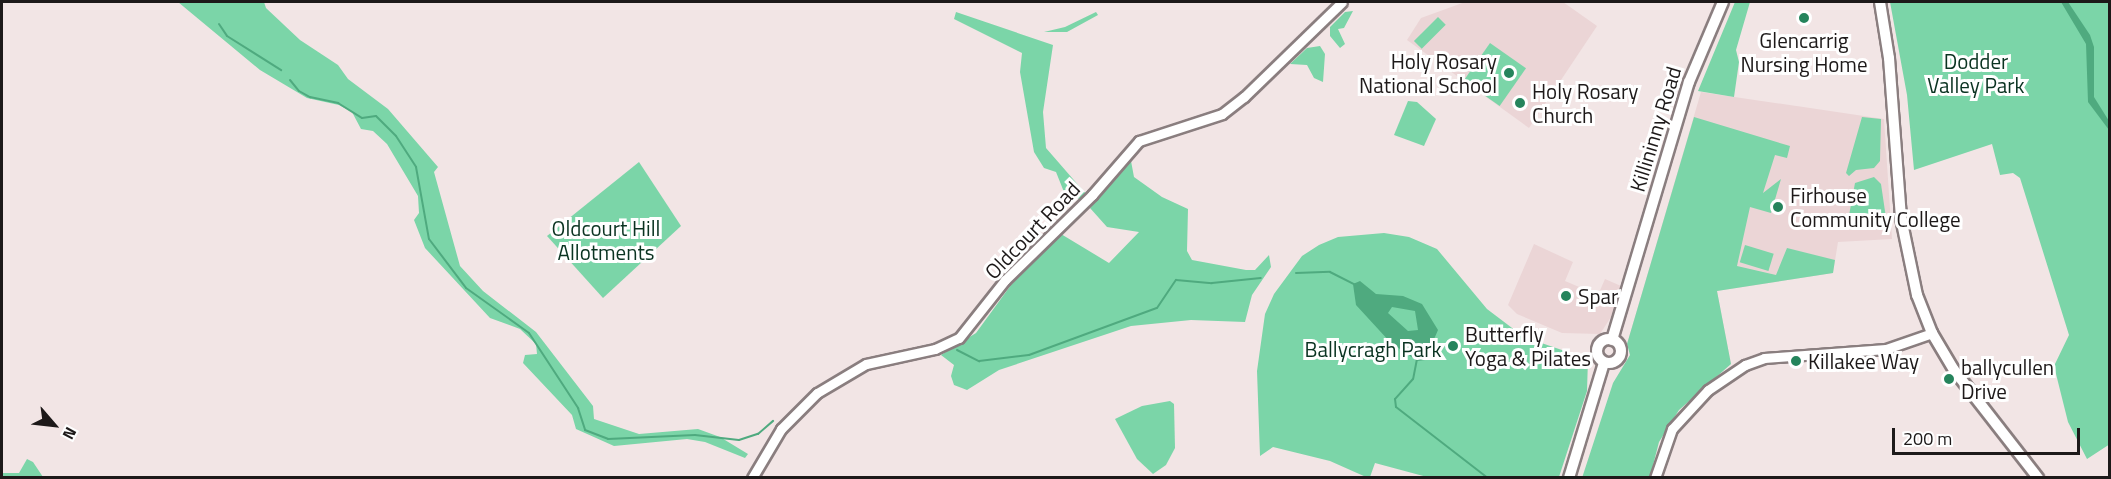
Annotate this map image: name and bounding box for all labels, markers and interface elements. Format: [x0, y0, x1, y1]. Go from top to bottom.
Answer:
marker: Glencarrig Nursing Home [1797, 11, 1811, 25]
place label: Glencarrig Nursing Home [1741, 27, 1867, 77]
place label: Holy Rosary National School [1359, 48, 1497, 98]
park label: Dodder Valley Park [1927, 48, 2025, 98]
street label: Killininny Road [1624, 63, 1686, 195]
marker: Holy Rosary National School [1502, 66, 1516, 80]
place label: Holy Rosary Church [1532, 78, 1638, 128]
marker: Holy Rosary Church [1513, 96, 1527, 110]
street label: Oldcourt Road [979, 176, 1085, 284]
place label: Firhouse Community College [1790, 182, 1961, 232]
marker: Firhouse Community College [1771, 200, 1785, 214]
park label: Oldcourt Hill Allotments [552, 215, 660, 265]
place label: Spar [1578, 283, 1618, 309]
marker: Spar [1559, 289, 1573, 303]
place label: Butterfly Yoga & Pilates [1465, 321, 1591, 371]
park label: Ballycragh Park [1305, 336, 1441, 362]
marker: Butterfly Yoga & Pilates [1446, 339, 1460, 353]
place label: Killakee Way [1808, 348, 1919, 374]
marker: Killakee Way [1789, 354, 1803, 368]
place label: ballycullen Drive [1961, 354, 2054, 404]
marker: ballycullen Drive [1942, 372, 1956, 386]
north arrow [24, 395, 84, 455]
scale bar [1895, 416, 2082, 454]
text: N [57, 423, 83, 444]
text: 200 m [1903, 425, 1952, 452]

